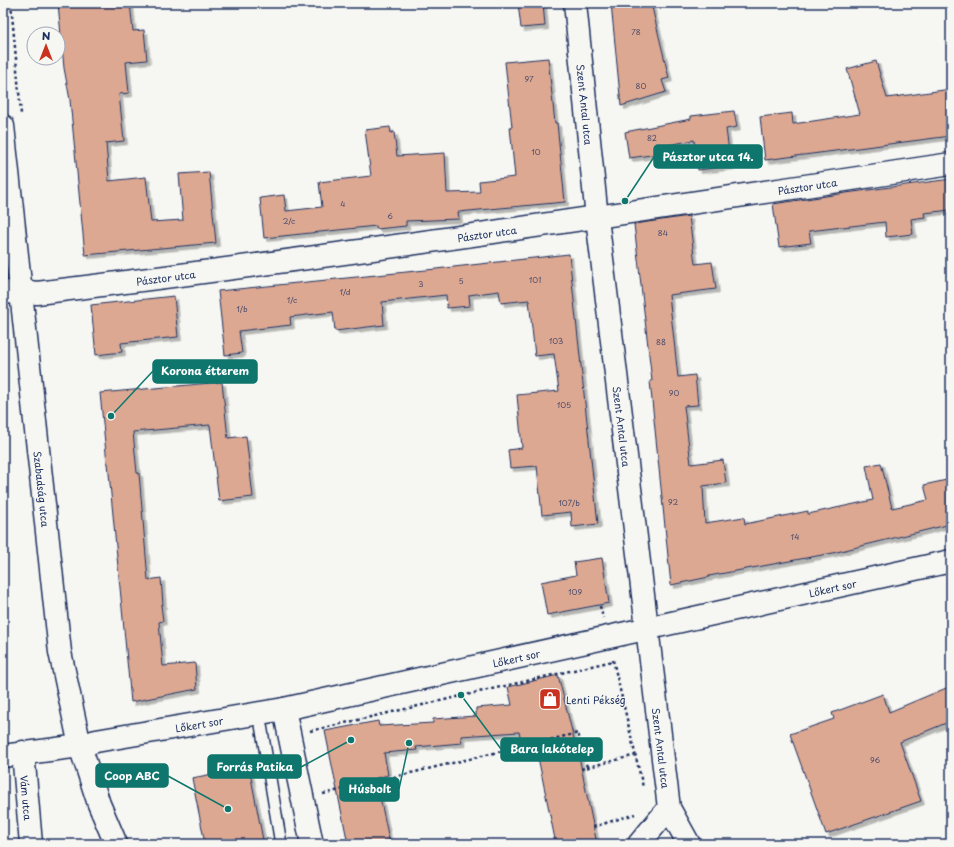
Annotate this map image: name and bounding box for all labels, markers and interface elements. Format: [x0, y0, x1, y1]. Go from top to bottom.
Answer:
north arrow [26, 26, 66, 66]
house number: 78 [631, 26, 641, 38]
text: N [42, 27, 51, 44]
street label: Szent Antal utca [574, 63, 597, 146]
house number: 97 [524, 73, 534, 85]
house number: 80 [636, 80, 647, 92]
house number: 82 [647, 132, 657, 144]
callout: Pásztor utca 14. [654, 145, 762, 168]
house number: 10 [531, 146, 541, 158]
text: Pásztor utca 14. [662, 148, 754, 165]
street label: Pásztor utca [777, 174, 839, 198]
house number: 4 [340, 198, 346, 210]
house number: 6 [387, 210, 393, 222]
house number: 2/c [283, 215, 295, 227]
street label: Pásztor utca [456, 221, 518, 245]
house number: 84 [658, 227, 668, 239]
street label: Pásztor utca [135, 266, 197, 288]
house number: 101 [529, 274, 541, 286]
house number: 5 [458, 275, 464, 287]
house number: 3 [418, 278, 424, 290]
house number: 1/d [340, 286, 351, 298]
house number: 1/c [287, 294, 297, 306]
house number: 1/b [236, 303, 248, 315]
house number: 103 [549, 335, 563, 347]
house number: 88 [656, 336, 666, 348]
callout: Korona étterem [153, 360, 257, 383]
text: Korona étterem [161, 362, 249, 379]
street label: Szent Antal utca [610, 385, 635, 468]
house number: 90 [669, 387, 679, 399]
house number: 105 [557, 399, 571, 411]
street label: Szabadság utca [31, 450, 54, 528]
house number: 92 [668, 496, 678, 508]
house number: 107/b [558, 497, 580, 509]
house number: 14 [791, 531, 799, 543]
street label: Lőkert sor [807, 575, 858, 600]
house number: 109 [568, 586, 582, 598]
street label: Lőkert sor [491, 645, 542, 670]
shop icon: Lenti Pékség [537, 686, 563, 712]
place label: Lenti Pékség [566, 692, 626, 707]
street label: Szent Antal utca [649, 707, 674, 789]
street label: Lőkert sor [174, 712, 225, 735]
callout: Bara lakótelep [501, 738, 602, 761]
text: Bara lakótelep [510, 740, 594, 757]
house number: 96 [870, 754, 880, 766]
callout: Forrás Patika [208, 755, 301, 778]
text: Forrás Patika [216, 758, 294, 775]
callout: Coop ABC [96, 764, 168, 787]
text: Coop ABC [104, 767, 160, 784]
street label: Vám utca [18, 775, 36, 822]
callout: Húsbolt [340, 778, 399, 801]
text: Húsbolt [349, 780, 391, 797]

